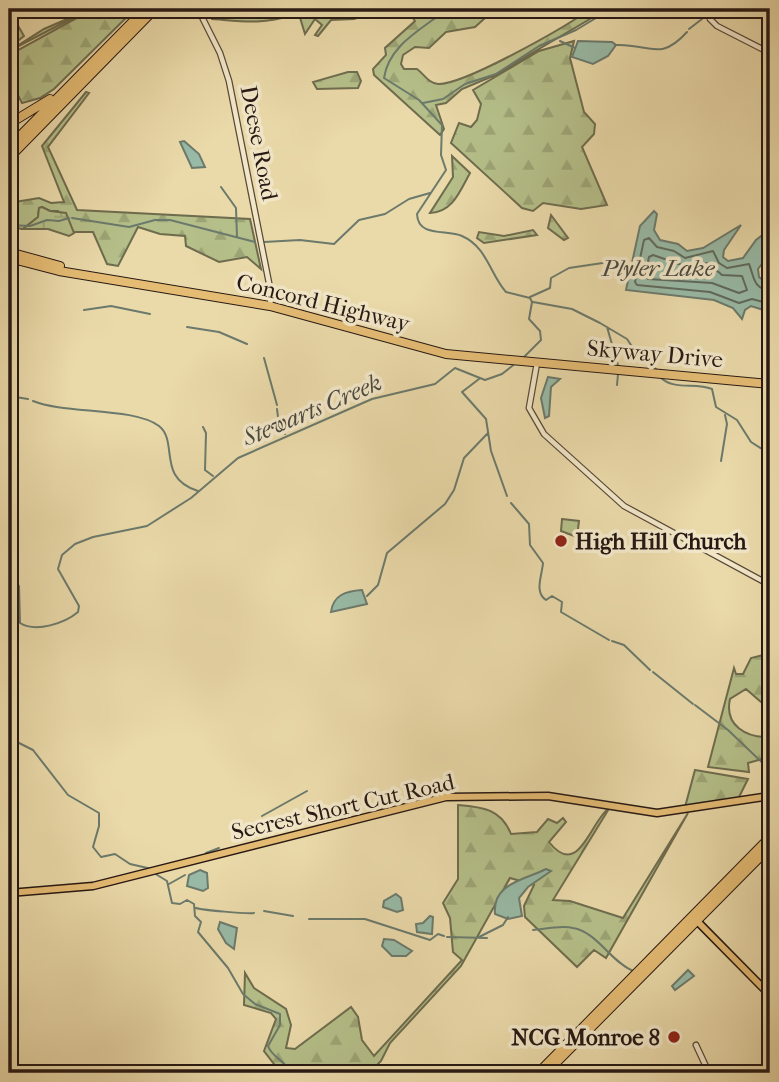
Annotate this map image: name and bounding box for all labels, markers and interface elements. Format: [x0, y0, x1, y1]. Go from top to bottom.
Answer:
street label: Deese Road [235, 83, 283, 203]
water label: Plyler Lake [601, 254, 716, 282]
street label: Concord Highway [233, 268, 413, 338]
street label: Skyway Drive [586, 335, 724, 373]
water label: Stewarts Creek [237, 368, 386, 452]
place label: High Hill Church [575, 528, 748, 555]
marker: High Hill Church [553, 533, 569, 549]
street label: Secrest Short Cut Road [229, 768, 458, 846]
place label: NCG Monroe 8 [511, 1024, 660, 1051]
marker: NCG Monroe 8 [666, 1029, 682, 1045]

